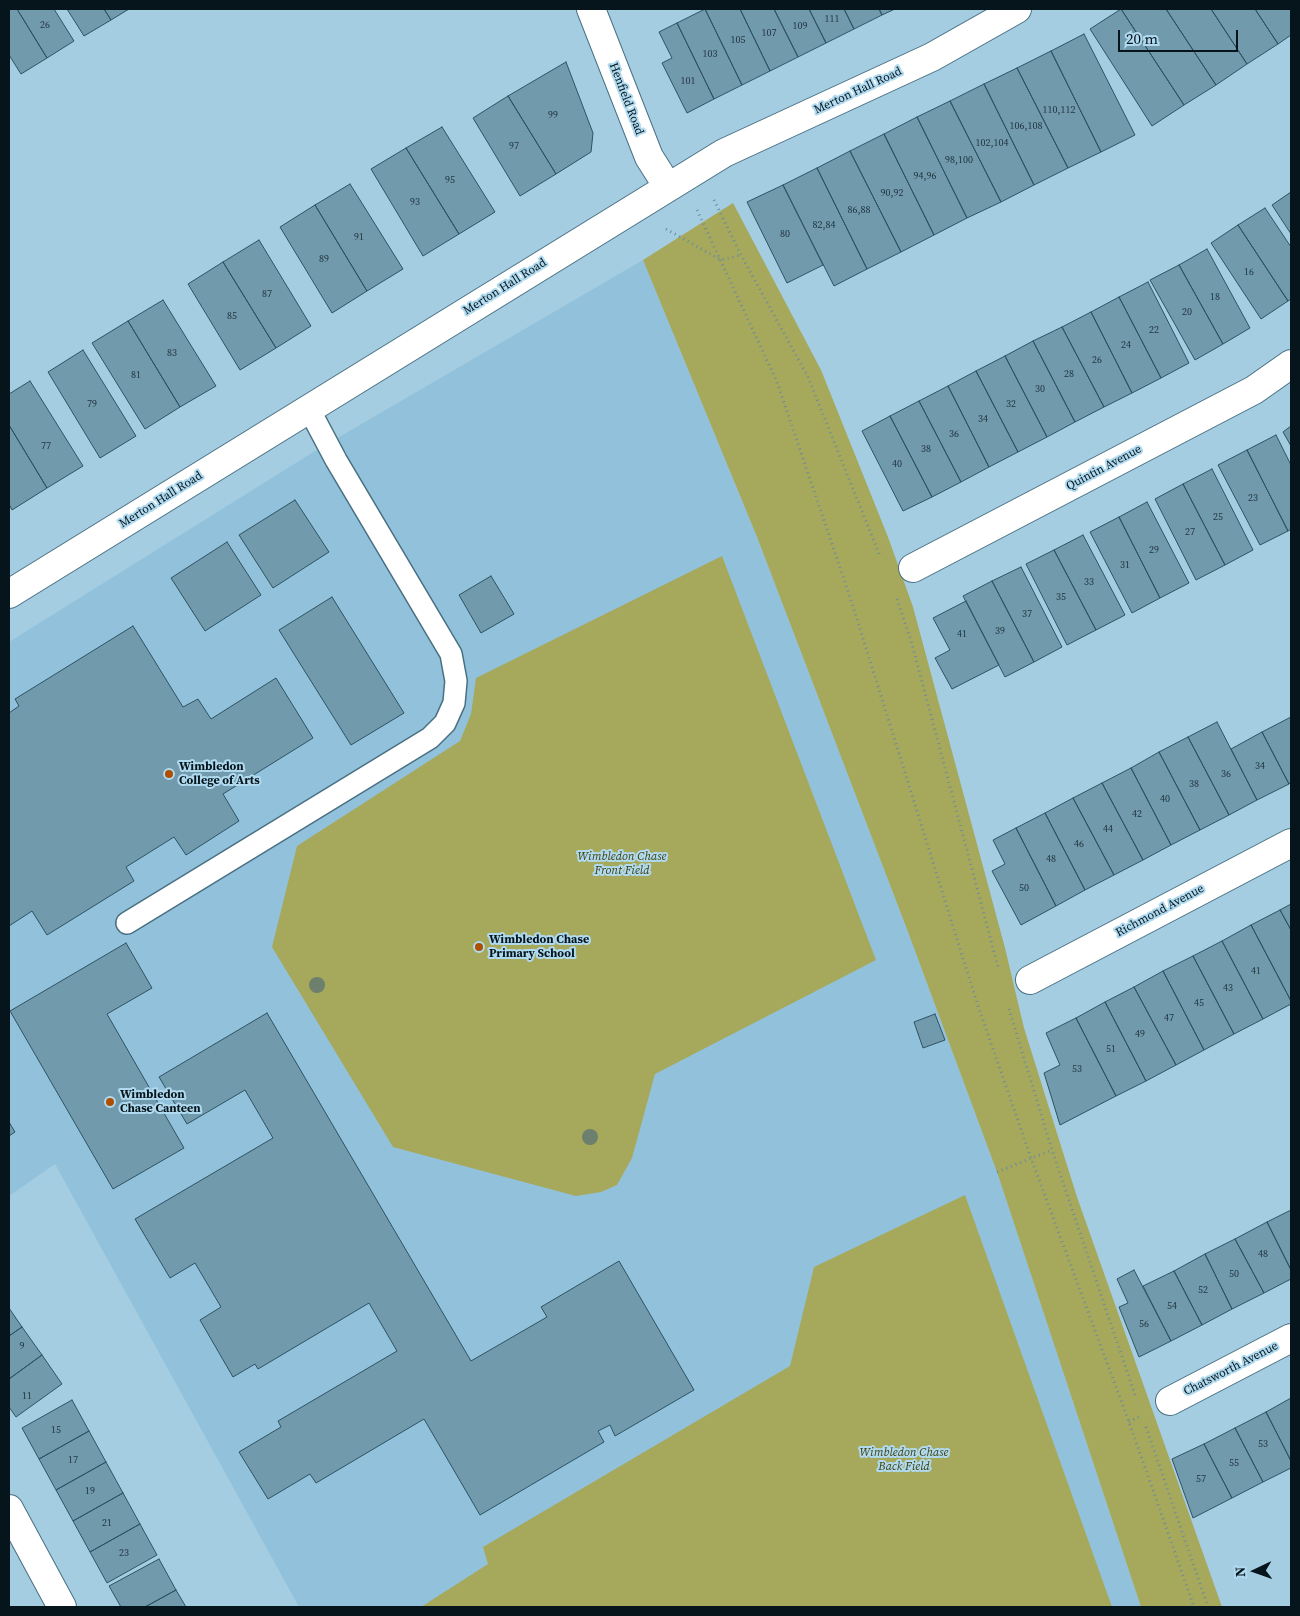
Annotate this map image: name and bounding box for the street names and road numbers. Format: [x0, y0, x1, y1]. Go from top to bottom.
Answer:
street label: Henfield Road [606, 61, 646, 137]
street label: Merton Hall Road [812, 64, 904, 118]
street label: Merton Hall Road [461, 256, 549, 318]
street label: Quintin Avenue [1064, 442, 1144, 494]
street label: Merton Hall Road [117, 469, 205, 531]
street label: Richmond Avenue [1113, 882, 1207, 940]
street label: Chatsworth Avenue [1181, 1339, 1281, 1399]

